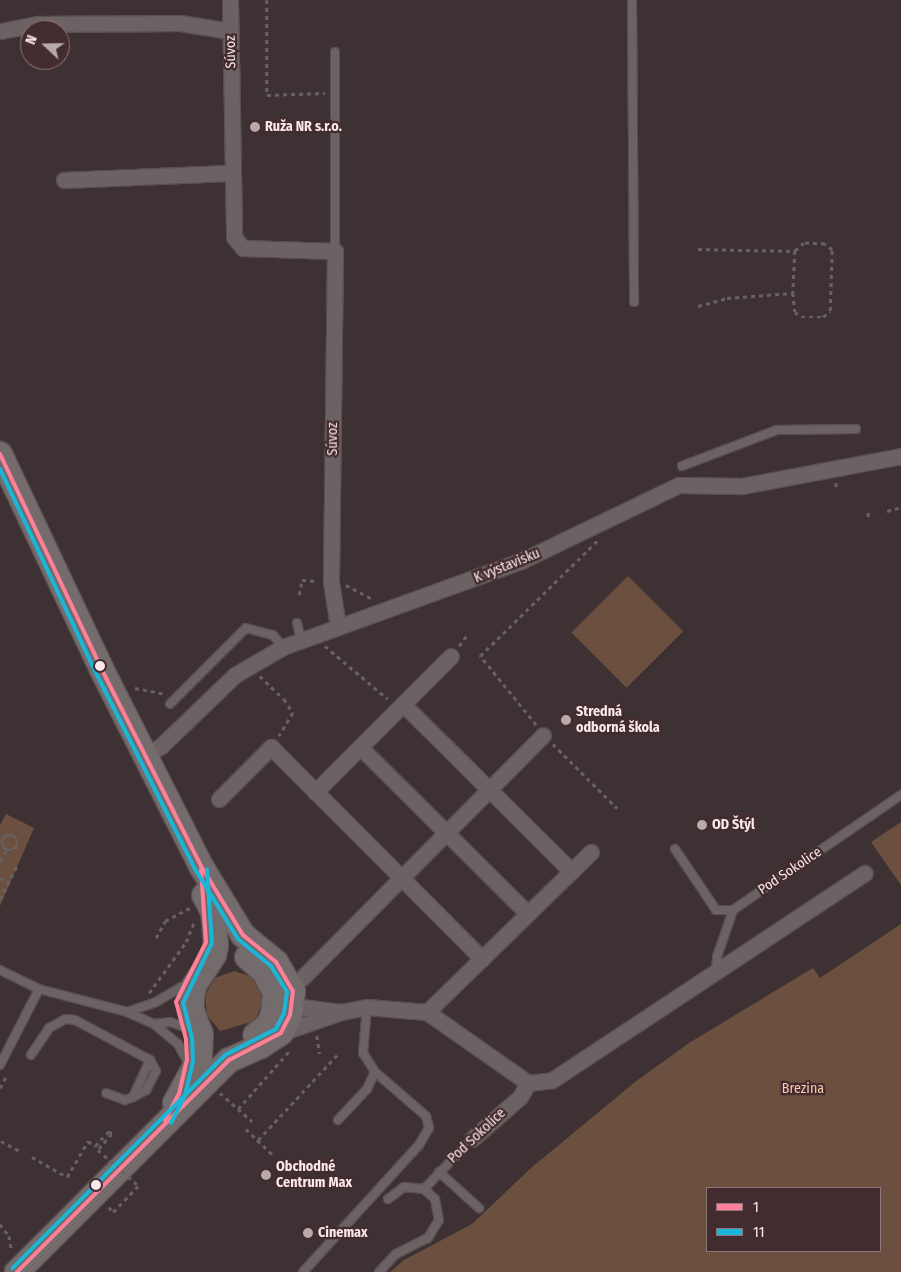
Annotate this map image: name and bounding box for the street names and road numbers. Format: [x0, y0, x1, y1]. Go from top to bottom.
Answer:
street label: Súvoz [222, 35, 240, 69]
street label: Súvoz [325, 422, 341, 456]
street label: K výstavisku [472, 545, 542, 587]
street label: Pod Sokolice [755, 844, 825, 898]
street label: Pod Sokolice [445, 1105, 509, 1167]

